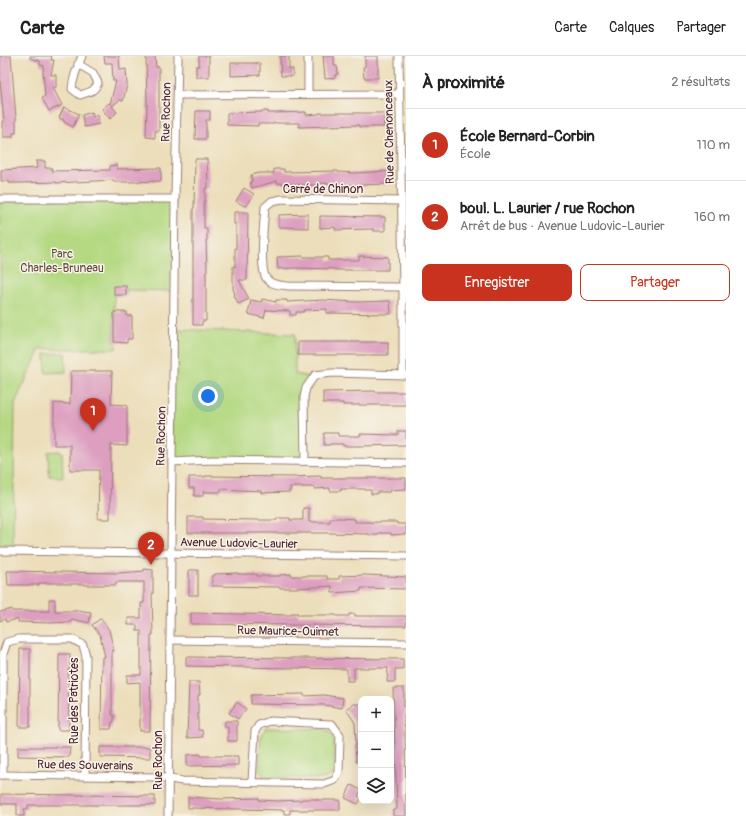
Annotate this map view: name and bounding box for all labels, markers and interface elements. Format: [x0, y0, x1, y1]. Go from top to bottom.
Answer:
text: Carte [20, 16, 64, 40]
text: Carte [554, 19, 587, 36]
text: Calques [609, 19, 654, 36]
text: Partager [676, 19, 726, 36]
text: À proximité [422, 72, 505, 93]
text: 2 résultats [671, 74, 730, 90]
street label: Rue de Chenonceaux [381, 80, 398, 184]
street label: Rue Rochon [158, 82, 175, 142]
text: École Bernard-Corbin [460, 127, 595, 146]
text: 1 [432, 137, 438, 153]
text: 110 m [697, 137, 730, 153]
text: École [460, 146, 490, 162]
street label: Carré de Chinon [283, 182, 363, 197]
text: boul. L. Laurier / rue Rochon [460, 199, 635, 218]
text: 2 [431, 209, 439, 225]
text: 160 m [694, 209, 730, 225]
text: Arrêt de bus · Avenue Ludovic-Laurier [460, 218, 665, 234]
park label: Parc Charles-Bruneau [20, 247, 104, 276]
button: Enregistrer [422, 264, 572, 301]
button: Partager [580, 264, 730, 301]
your location [198, 386, 218, 406]
pin: 1 [80, 398, 106, 431]
street label: Rue Rochon [153, 406, 170, 466]
pin: 2 [138, 532, 164, 565]
street label: Avenue Ludovic-Laurier [180, 535, 299, 552]
street label: Rue Maurice-Ouimet [237, 623, 339, 640]
street label: Rue des Patriotes [67, 657, 82, 744]
map controls [358, 696, 394, 804]
button: + [358, 696, 394, 732]
street label: Rue Rochon [151, 730, 166, 790]
button: − [358, 732, 394, 768]
street label: Rue des Souverains [37, 757, 134, 774]
button: layers [358, 768, 394, 804]

